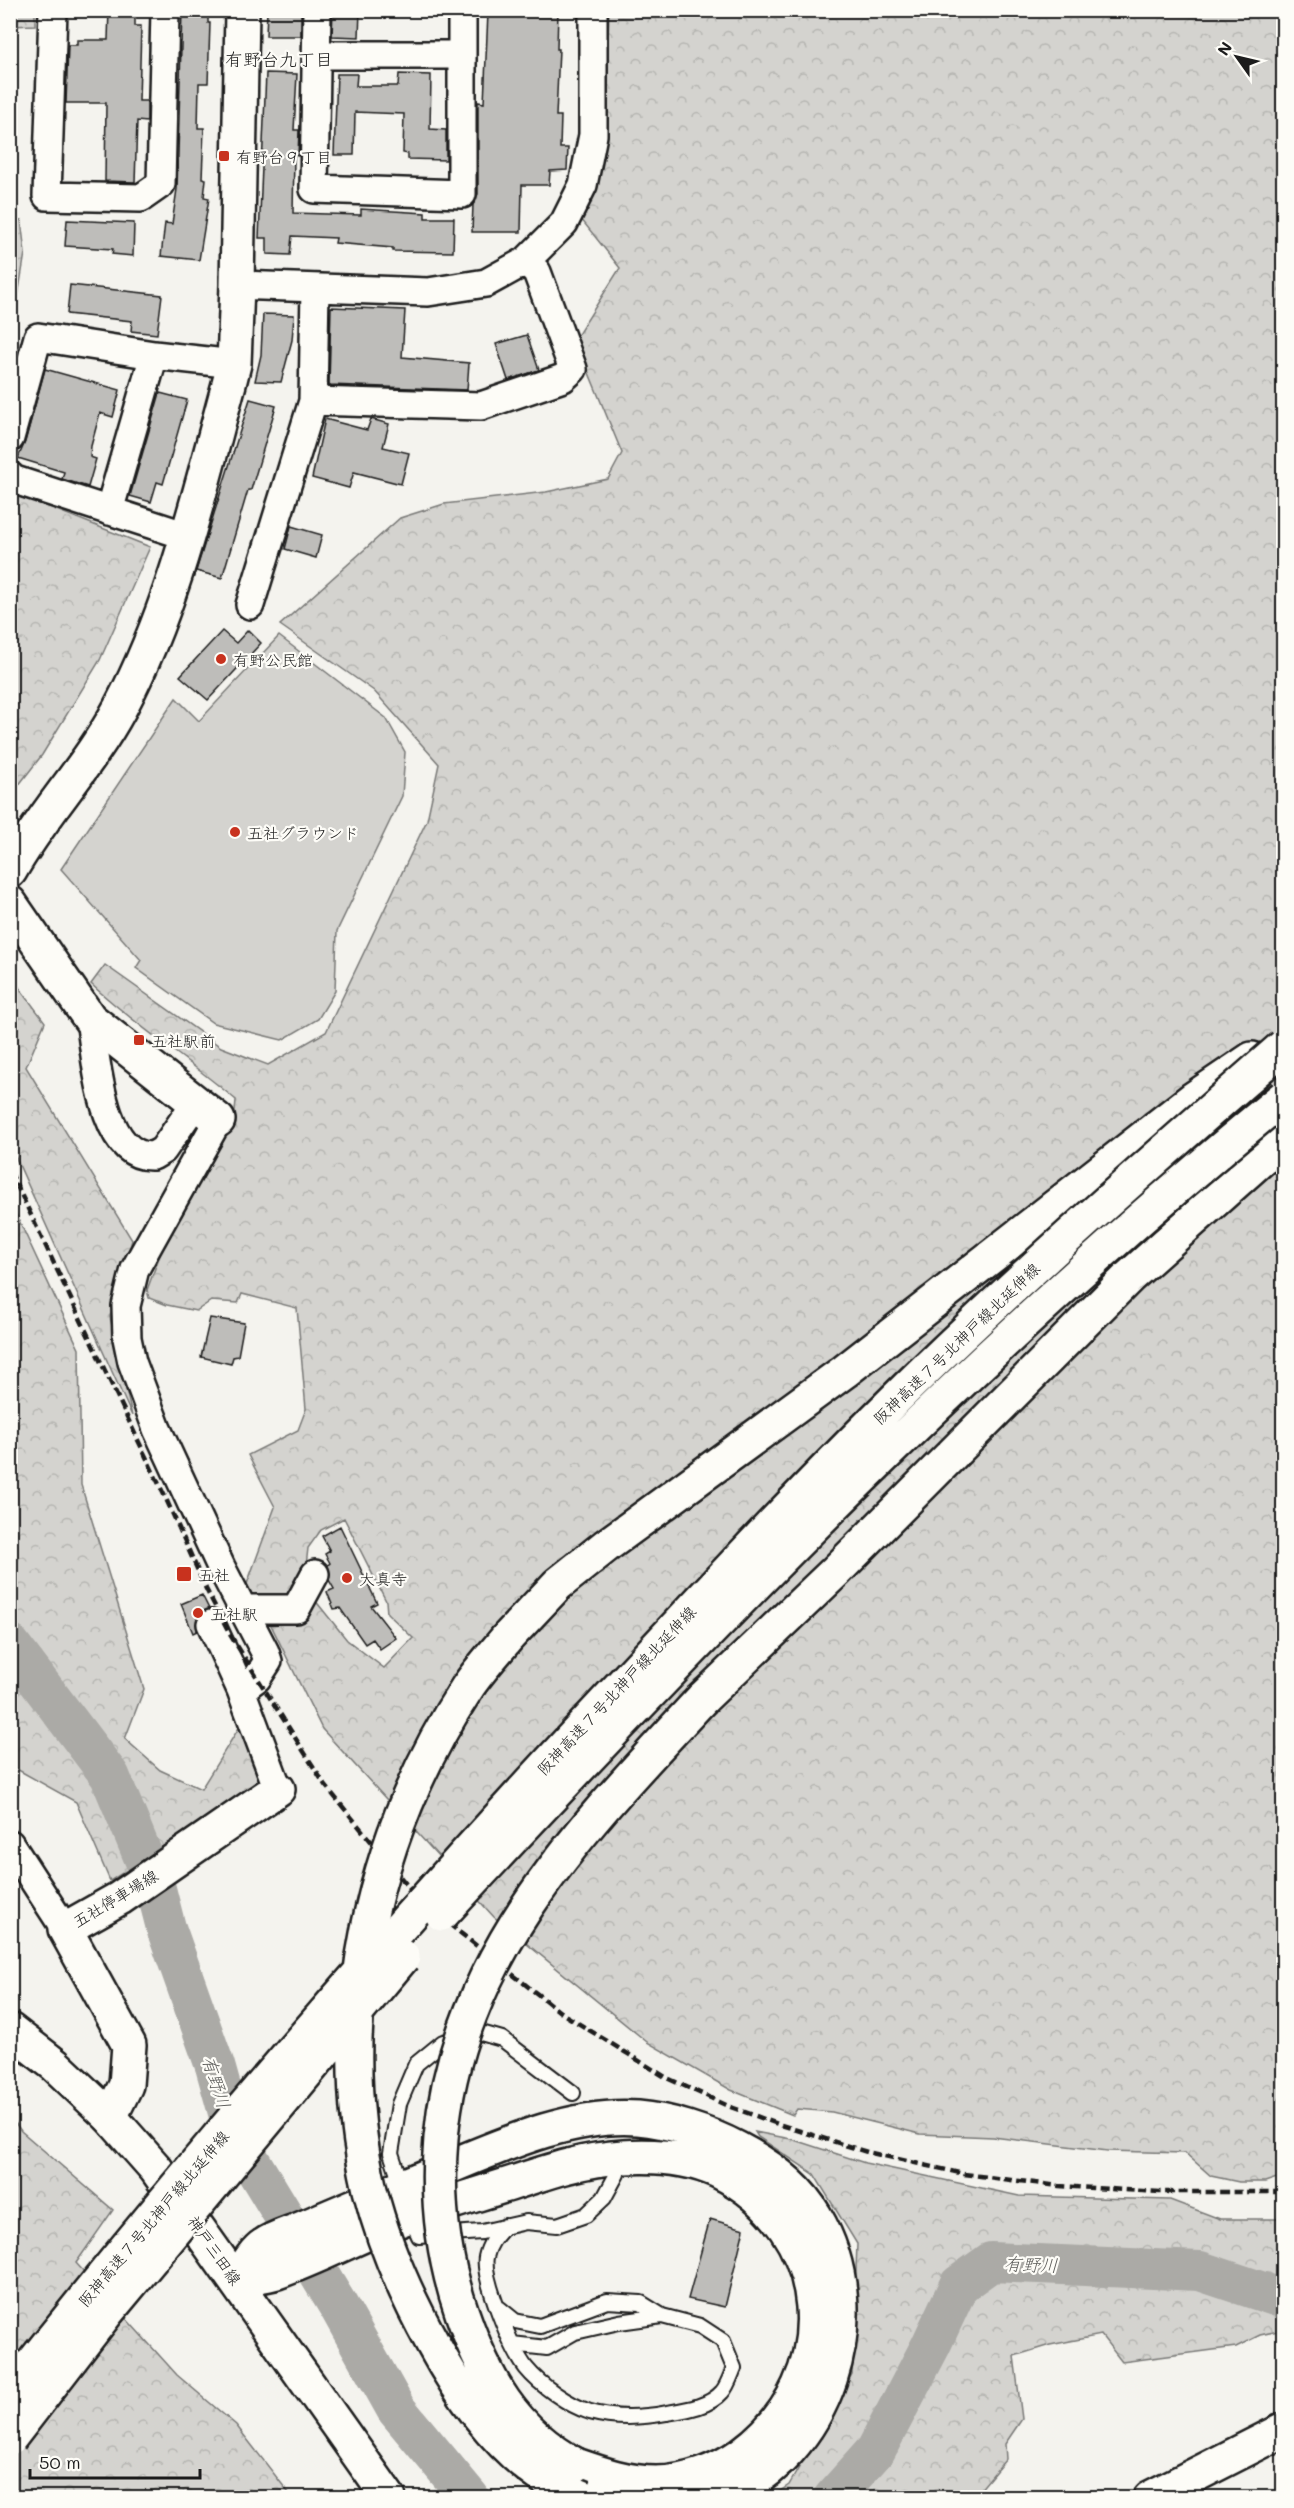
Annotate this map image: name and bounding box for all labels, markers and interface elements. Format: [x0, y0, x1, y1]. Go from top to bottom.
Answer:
north arrow [1207, 27, 1267, 87]
text: N [1212, 37, 1236, 59]
district label: 有野台九丁目 [225, 47, 333, 71]
place label: 有野台９丁目 [236, 146, 332, 167]
marker: 有野台９丁目 [217, 149, 231, 163]
place label: 有野公民館 [233, 649, 313, 670]
marker: 有野公民館 [214, 652, 228, 666]
place label: 五社グラウンド [247, 822, 359, 843]
marker: 五社グラウンド [228, 825, 242, 839]
place label: 五社駅前 [151, 1030, 215, 1051]
marker: 五社駅前 [132, 1033, 146, 1047]
street label: 阪神高速７号北神戸線北延伸線 [868, 1258, 1044, 1428]
place label: 五社 [198, 1564, 230, 1585]
marker: 五社 [175, 1565, 193, 1583]
place label: 大真寺 [359, 1568, 407, 1589]
marker: 大真寺 [340, 1571, 354, 1585]
street label: 阪神高速７号北神戸線北延伸線 [532, 1601, 700, 1779]
place label: 五社駅 [210, 1603, 258, 1624]
marker: 五社駅 [191, 1606, 205, 1620]
street label: 五社停車場線 [68, 1864, 162, 1932]
water label: 有野川 [197, 2053, 237, 2111]
street label: 阪神高速７号北神戸線北延伸線 [73, 2125, 233, 2311]
street label: 神戸三田線 [183, 2211, 247, 2289]
water label: 有野川 [1004, 2251, 1058, 2277]
scale bar [30, 2442, 200, 2480]
text: 50 m [39, 2450, 81, 2474]

